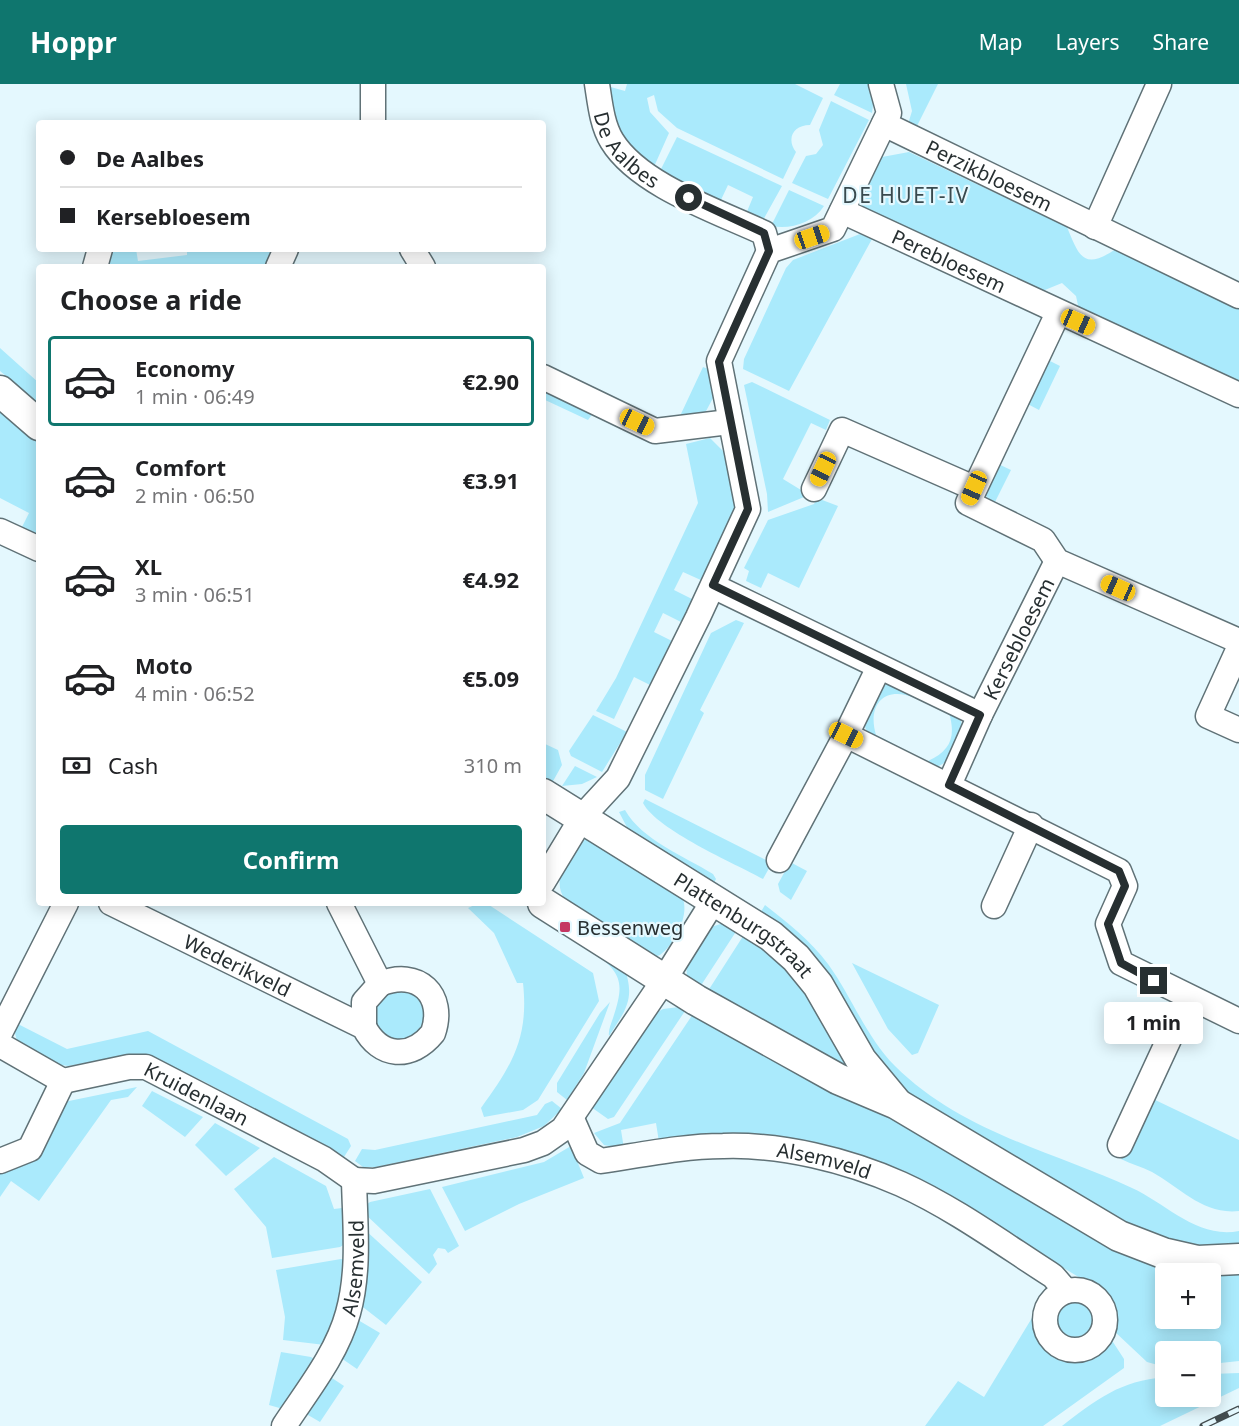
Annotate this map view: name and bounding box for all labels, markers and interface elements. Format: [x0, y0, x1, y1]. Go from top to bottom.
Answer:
text: Hoppr [30, 23, 117, 61]
text: Map [979, 28, 1023, 56]
text: Layers [1056, 28, 1120, 56]
text: Share [1153, 28, 1209, 56]
street label: De Aalbes [588, 109, 665, 194]
street label: Perzikbloesem [922, 133, 1057, 217]
text: De Aalbes [96, 143, 204, 173]
district label: DE HUET-IV [842, 181, 970, 209]
route start [675, 184, 702, 211]
text: Kersebloesem [96, 201, 251, 231]
car [792, 223, 832, 251]
street label: Perebloesem [888, 223, 1011, 299]
text: Choose a ride [60, 281, 242, 318]
car [1058, 306, 1098, 338]
text: Economy [135, 353, 234, 383]
icon: car [63, 354, 117, 408]
text: €2.90 [462, 366, 519, 396]
text: 1 min · 06:49 [135, 383, 255, 410]
car [617, 406, 657, 438]
car [807, 449, 839, 489]
text: Comfort [135, 452, 226, 482]
icon: car [63, 453, 117, 507]
text: €3.91 [462, 465, 519, 495]
car [958, 468, 990, 508]
text: 2 min · 06:50 [135, 482, 255, 509]
text: XL [135, 551, 162, 581]
icon: car [63, 552, 117, 606]
text: €4.92 [462, 564, 519, 594]
car [1098, 572, 1138, 604]
street label: Kersebloesem [976, 573, 1060, 704]
text: 3 min · 06:51 [135, 581, 255, 608]
text: Moto [135, 650, 193, 680]
icon: car [63, 651, 117, 705]
text: €5.09 [462, 663, 519, 693]
text: 4 min · 06:52 [135, 680, 255, 707]
car [826, 719, 866, 751]
icon: cash [60, 749, 93, 782]
text: Cash [108, 750, 158, 780]
text: 310 m [464, 752, 522, 779]
button: Confirm [60, 825, 522, 894]
street label: Plattenburgstraat [669, 866, 820, 983]
place label: Bessenweg [577, 914, 683, 941]
marker: Bessenweg [558, 920, 572, 934]
street label: Wederikveld [180, 927, 296, 1003]
route end [1140, 967, 1167, 994]
callout: 1 min [1104, 1002, 1204, 1044]
text: 1 min [1126, 1009, 1181, 1036]
street label: Kruidenlaan [140, 1055, 254, 1131]
street label: Alsemveld [775, 1135, 875, 1185]
street label: Alsemveld [334, 1220, 369, 1319]
map controls [1155, 1263, 1221, 1407]
button: + [1155, 1263, 1221, 1329]
button: − [1155, 1341, 1221, 1407]

